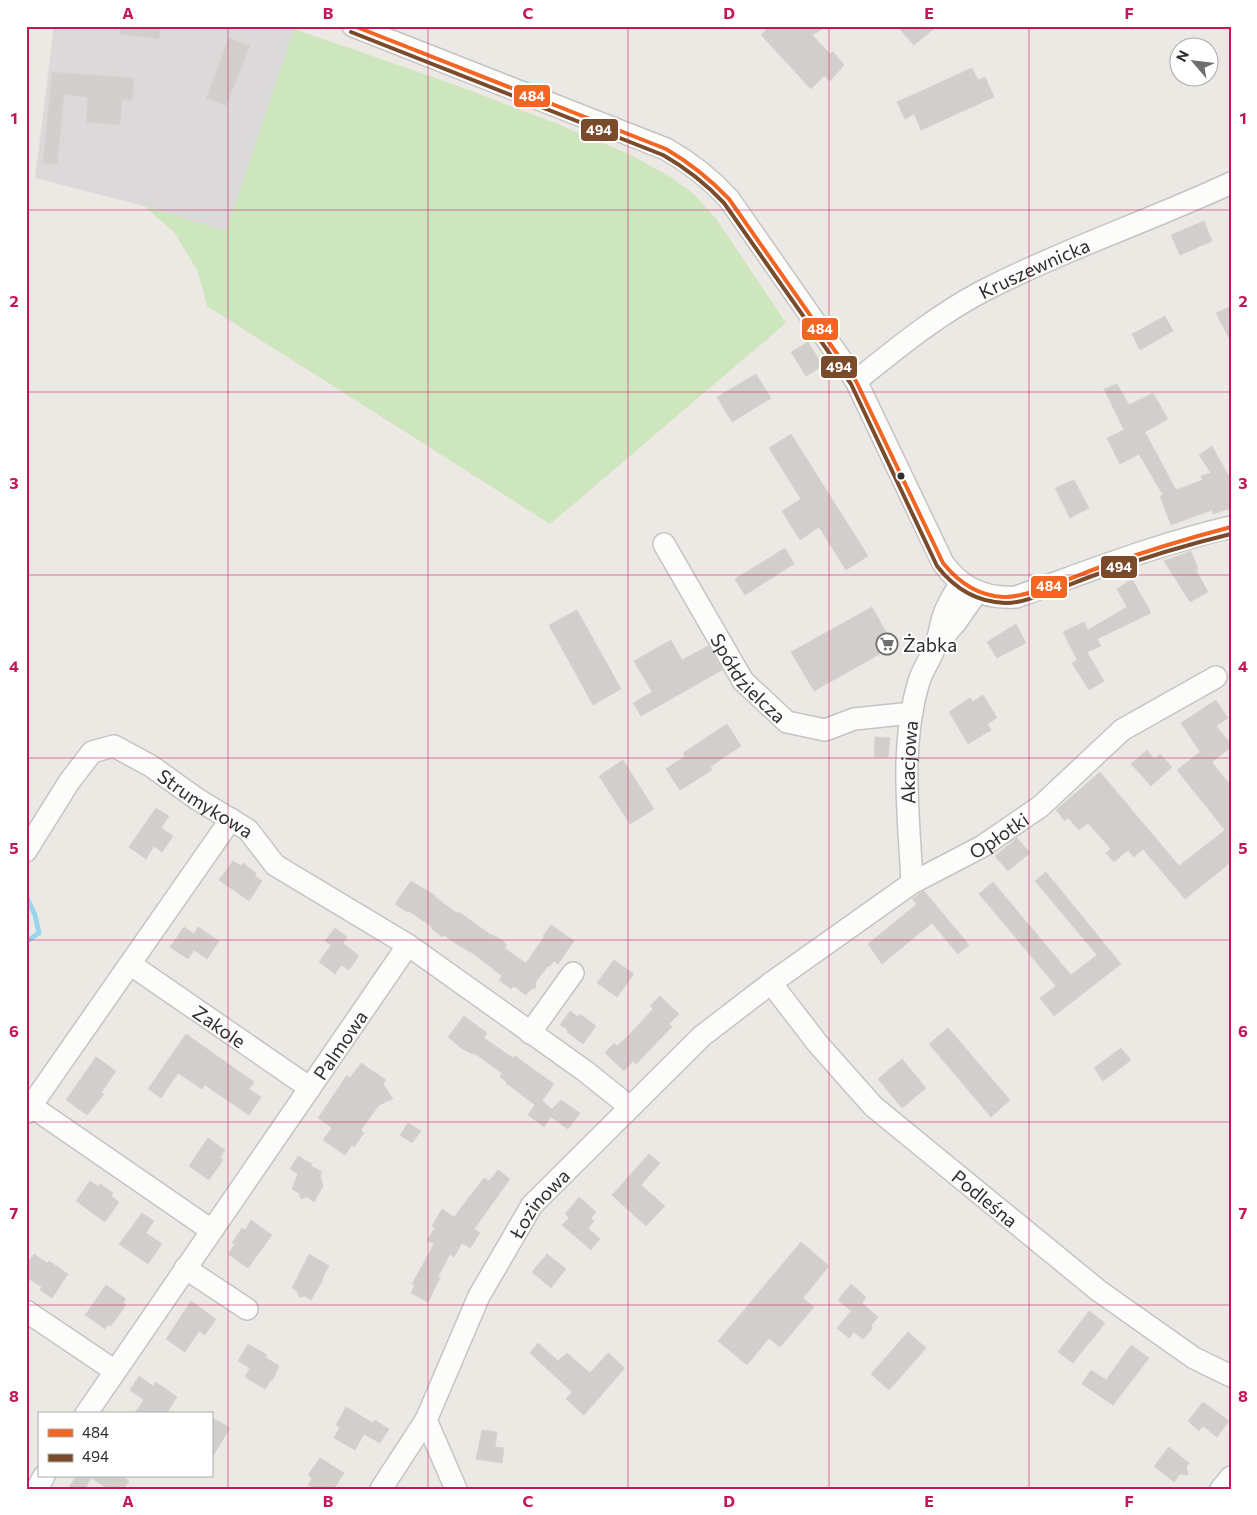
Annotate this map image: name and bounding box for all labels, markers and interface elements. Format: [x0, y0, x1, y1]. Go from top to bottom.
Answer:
text: A [122, 3, 134, 22]
text: B [323, 3, 334, 22]
text: C [523, 3, 534, 22]
text: D [723, 3, 735, 22]
text: E [924, 3, 934, 22]
text: F [1124, 3, 1134, 22]
north arrow [1170, 38, 1220, 88]
text: N [1172, 47, 1192, 64]
line badge: 484 [513, 84, 551, 108]
text: 484 [519, 87, 545, 104]
text: 1 [10, 108, 18, 127]
text: 1 [1239, 108, 1247, 127]
line badge: 494 [580, 118, 619, 142]
text: 494 [586, 121, 612, 138]
street label: Kruszewnicka [975, 233, 1093, 303]
text: 2 [9, 291, 19, 310]
text: 2 [1238, 291, 1248, 310]
line badge: 484 [801, 317, 839, 341]
text: 484 [807, 320, 833, 337]
line badge: 494 [820, 355, 858, 379]
text: 494 [826, 358, 852, 375]
unlabelled marker [896, 471, 906, 481]
text: 3 [9, 473, 19, 492]
text: 3 [1238, 473, 1248, 492]
line badge: 494 [1100, 555, 1138, 579]
text: 494 [1106, 558, 1132, 575]
line badge: 484 [1030, 575, 1068, 599]
text: 484 [1036, 577, 1062, 594]
street label: Spółdzielcza [706, 629, 791, 727]
supermarket icon: Żabka [875, 632, 899, 656]
place label: Żabka [903, 633, 957, 656]
text: 4 [9, 656, 19, 675]
text: 4 [1238, 656, 1248, 675]
street label: Akacjowa [895, 719, 922, 804]
street label: Strumykowa [154, 763, 258, 842]
street label: Opłotki [965, 807, 1033, 863]
text: 5 [9, 838, 19, 857]
text: 5 [1238, 838, 1248, 857]
street label: Zakole [189, 1000, 250, 1052]
street label: Palmowa [308, 1005, 371, 1084]
text: 6 [9, 1021, 19, 1040]
text: 6 [1238, 1021, 1248, 1040]
street label: Łozinowa [503, 1163, 574, 1243]
street label: Podleśna [948, 1164, 1023, 1232]
text: 7 [10, 1203, 19, 1222]
text: 7 [1239, 1203, 1248, 1222]
text: 8 [9, 1386, 19, 1405]
text: 8 [1238, 1386, 1248, 1405]
legend [38, 1412, 212, 1478]
text: 484 [82, 1423, 109, 1441]
text: 494 [82, 1447, 109, 1465]
text: A [122, 1491, 134, 1510]
text: B [323, 1491, 334, 1510]
text: C [523, 1491, 534, 1510]
text: D [723, 1491, 735, 1510]
text: E [924, 1491, 934, 1510]
text: F [1124, 1491, 1134, 1510]

